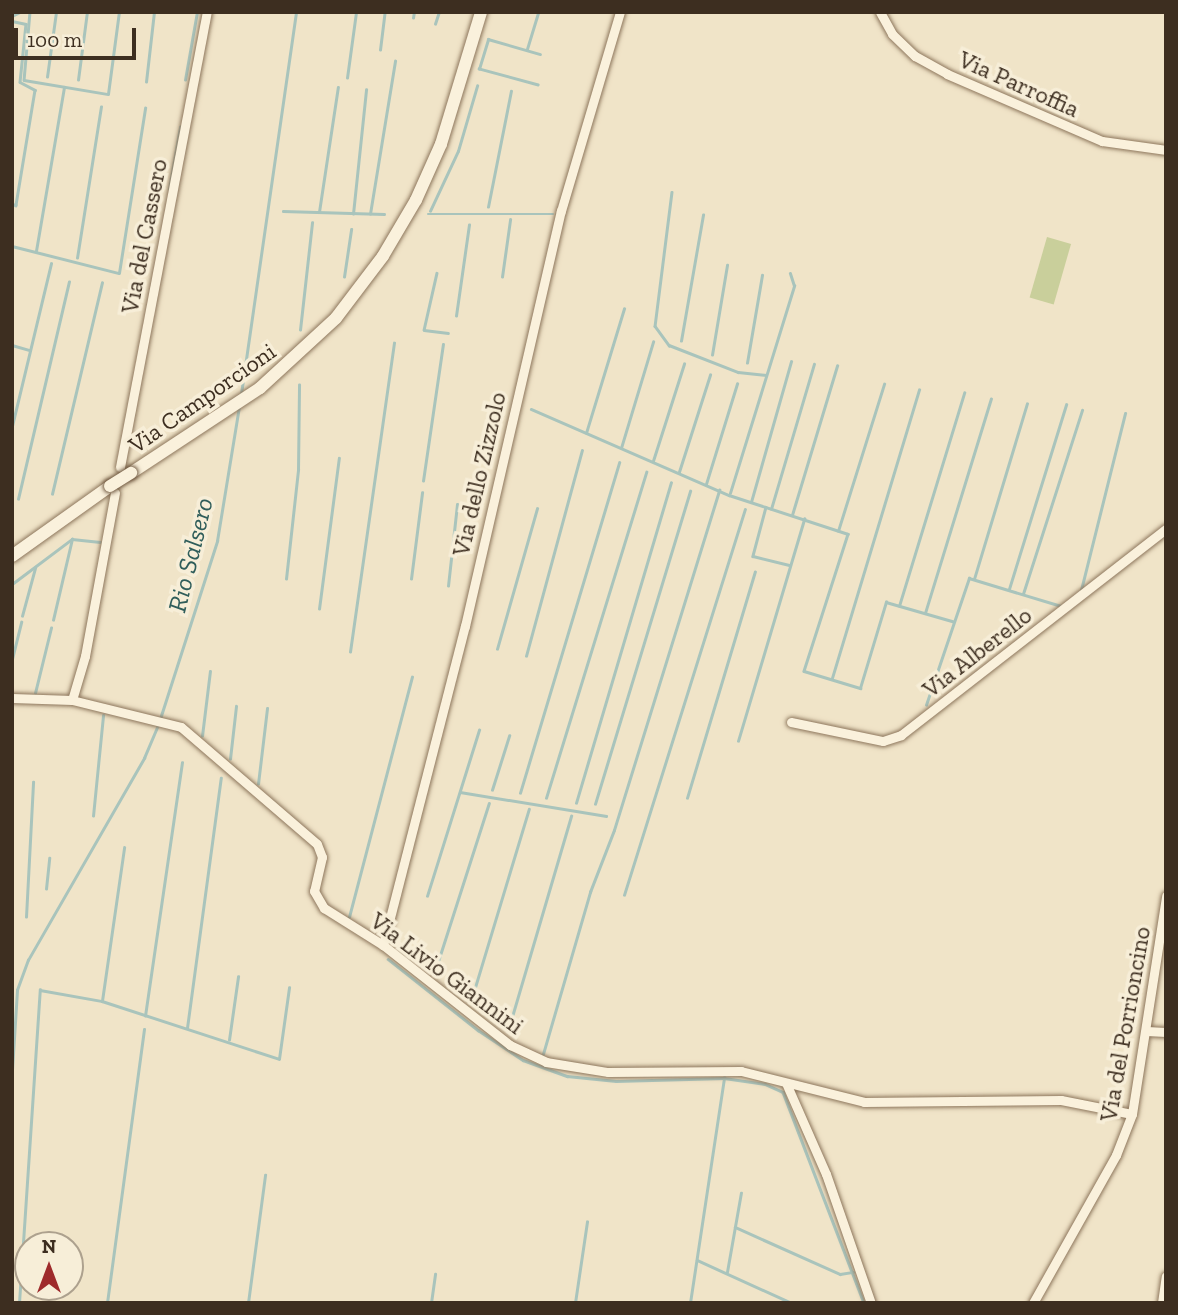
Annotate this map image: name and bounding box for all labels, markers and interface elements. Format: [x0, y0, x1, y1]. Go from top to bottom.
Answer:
scale bar [18, 14, 140, 58]
text: 100 m [27, 27, 82, 52]
street label: Via Parroffia [954, 45, 1084, 123]
street label: Via del Cassero [115, 156, 173, 316]
street label: Via Camporcioni [123, 337, 281, 459]
street label: Via dello Zizzolo [446, 389, 512, 559]
water label: Rio Salsero [162, 495, 220, 615]
street label: Via Alberello [916, 600, 1038, 704]
street label: Via Livio Giannini [365, 906, 529, 1040]
street label: Via del Porrioncino [1094, 924, 1156, 1124]
north arrow [14, 1231, 84, 1301]
text: N [42, 1235, 56, 1258]

